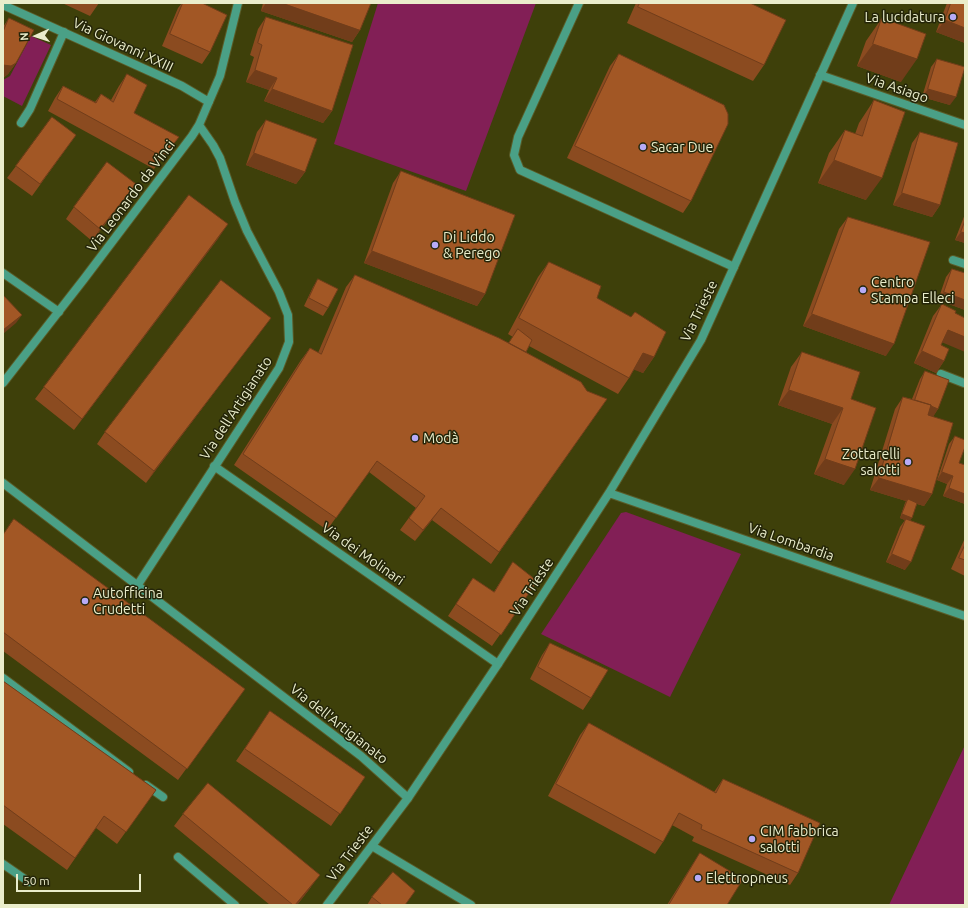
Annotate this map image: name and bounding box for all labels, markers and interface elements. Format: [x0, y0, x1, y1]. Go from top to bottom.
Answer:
place label: La lucidatura [865, 9, 945, 25]
marker: La lucidatura [948, 12, 958, 22]
street label: Via Giovanni XXIII [70, 14, 176, 76]
north arrow [16, 16, 56, 56]
text: N [18, 32, 30, 41]
street label: Via Asiago [863, 69, 931, 107]
street label: Via Leonardo da Vinci [84, 137, 178, 255]
place label: Sacar Due [651, 139, 713, 155]
marker: Sacar Due [638, 142, 648, 152]
place label: Di Liddo & Perego [443, 229, 500, 262]
marker: Di Liddo & Perego [430, 240, 440, 250]
place label: Centro Stampa Elleci [871, 274, 955, 306]
street label: Via Trieste [677, 278, 721, 344]
marker: Centro Stampa Elleci [858, 285, 868, 295]
street label: Via dell'Artigianato [196, 353, 276, 463]
place label: Modà [423, 430, 459, 446]
marker: Modà [410, 433, 420, 443]
place label: Zottarelli salotti [842, 446, 900, 478]
marker: Zottarelli salotti [903, 457, 913, 467]
street label: Via dei Molinari [318, 519, 408, 589]
street label: Via Lombardia [746, 519, 836, 565]
street label: Via Trieste [507, 555, 557, 619]
place label: Autofficina Crudetti [93, 585, 163, 618]
marker: Autofficina Crudetti [80, 596, 90, 606]
street label: Via dell'Artigianato [287, 681, 391, 767]
street label: Via Trieste [323, 822, 377, 884]
place label: CIM fabbrica salotti [760, 823, 839, 856]
marker: CIM fabbrica salotti [747, 834, 757, 844]
scale bar [18, 866, 143, 892]
place label: Elettropneus [706, 870, 788, 886]
marker: Elettropneus [693, 873, 703, 883]
text: 50 m [23, 874, 50, 887]

